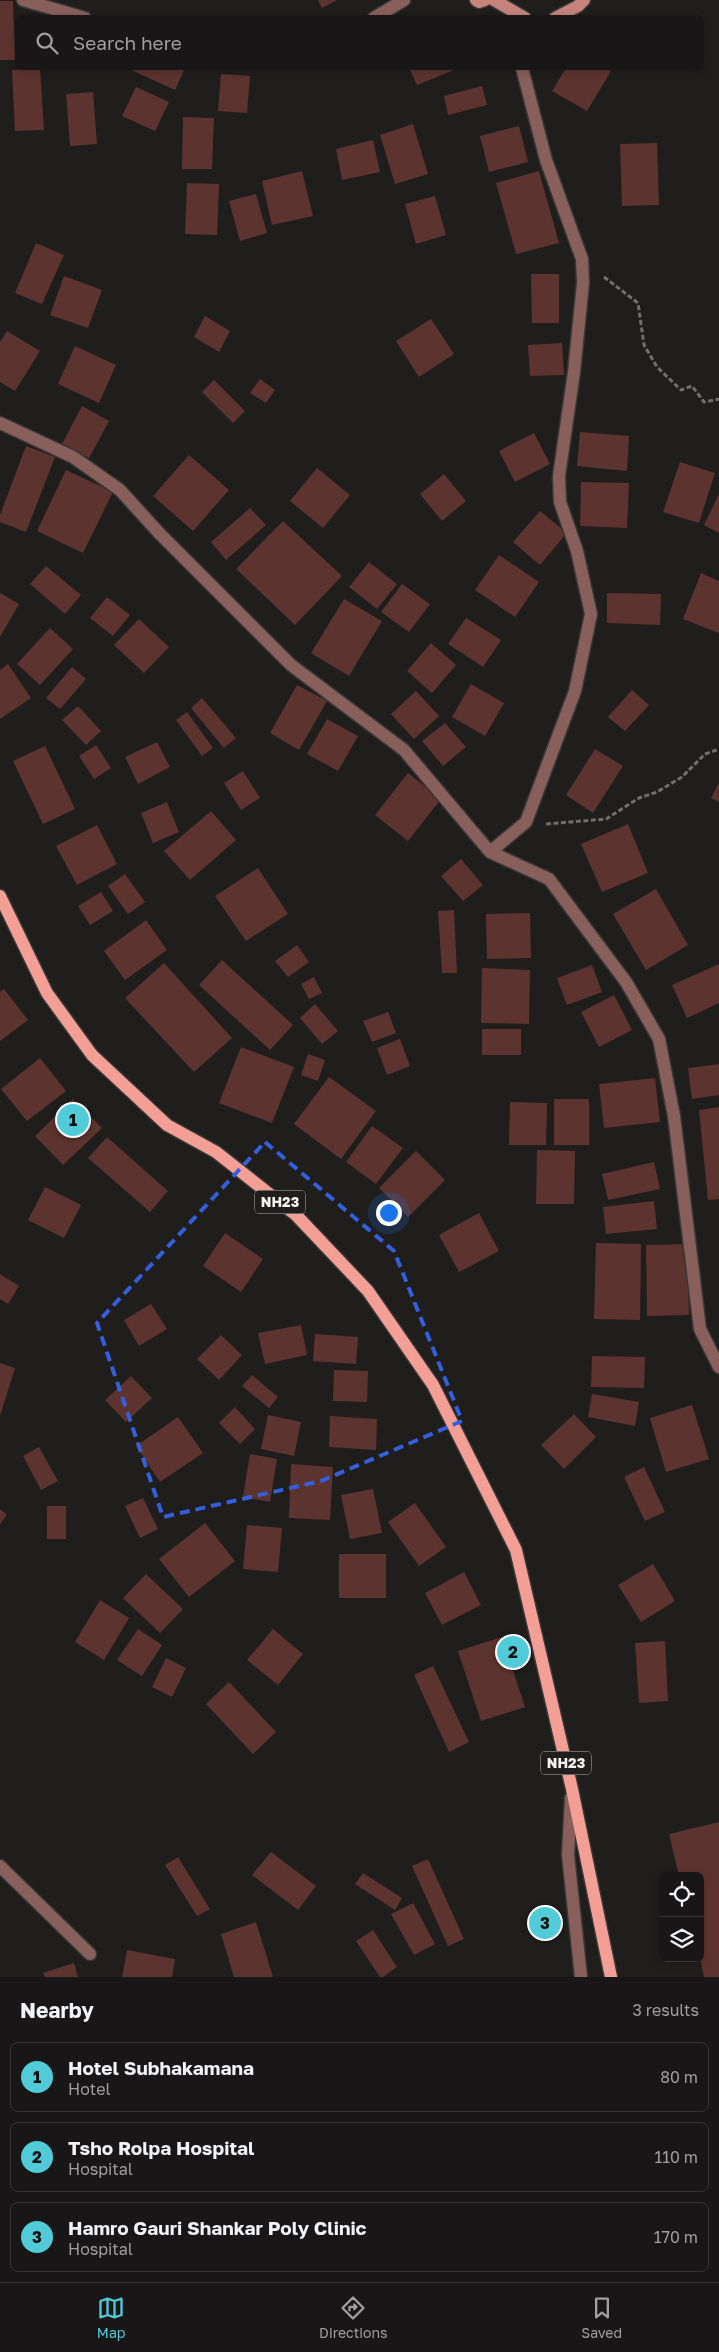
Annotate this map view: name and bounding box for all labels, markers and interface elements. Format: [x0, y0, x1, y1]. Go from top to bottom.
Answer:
search box [15, 15, 704, 70]
icon: search [33, 29, 61, 57]
text: Search here [73, 31, 182, 54]
pin: 1 [57, 1101, 89, 1139]
road number: NH23 [255, 1190, 305, 1214]
your location [376, 1200, 402, 1226]
pin: 2 [497, 1633, 529, 1671]
road number: NH23 [541, 1752, 591, 1775]
map controls [659, 1872, 704, 1962]
button: locate [659, 1872, 704, 1917]
pin: 3 [529, 1904, 561, 1942]
button: layers [659, 1917, 704, 1962]
text: Nearby [20, 1997, 94, 2023]
text: 3 results [632, 2000, 699, 2020]
text: Hotel Subhakamana [68, 2056, 254, 2079]
text: 1 [33, 2067, 41, 2087]
text: 80 m [660, 2067, 698, 2087]
text: Hotel [68, 2079, 111, 2099]
text: Tsho Rolpa Hospital [68, 2136, 254, 2159]
text: 2 [32, 2147, 42, 2167]
text: 110 m [654, 2147, 698, 2167]
text: Hospital [68, 2159, 133, 2179]
text: Hamro Gauri Shankar Poly Clinic [68, 2216, 367, 2239]
text: 3 [32, 2227, 42, 2247]
text: 170 m [654, 2227, 698, 2247]
text: Hospital [68, 2239, 133, 2259]
tab: Map [97, 2294, 125, 2341]
tab: Directions [319, 2294, 388, 2341]
tab: Saved [581, 2294, 622, 2341]

